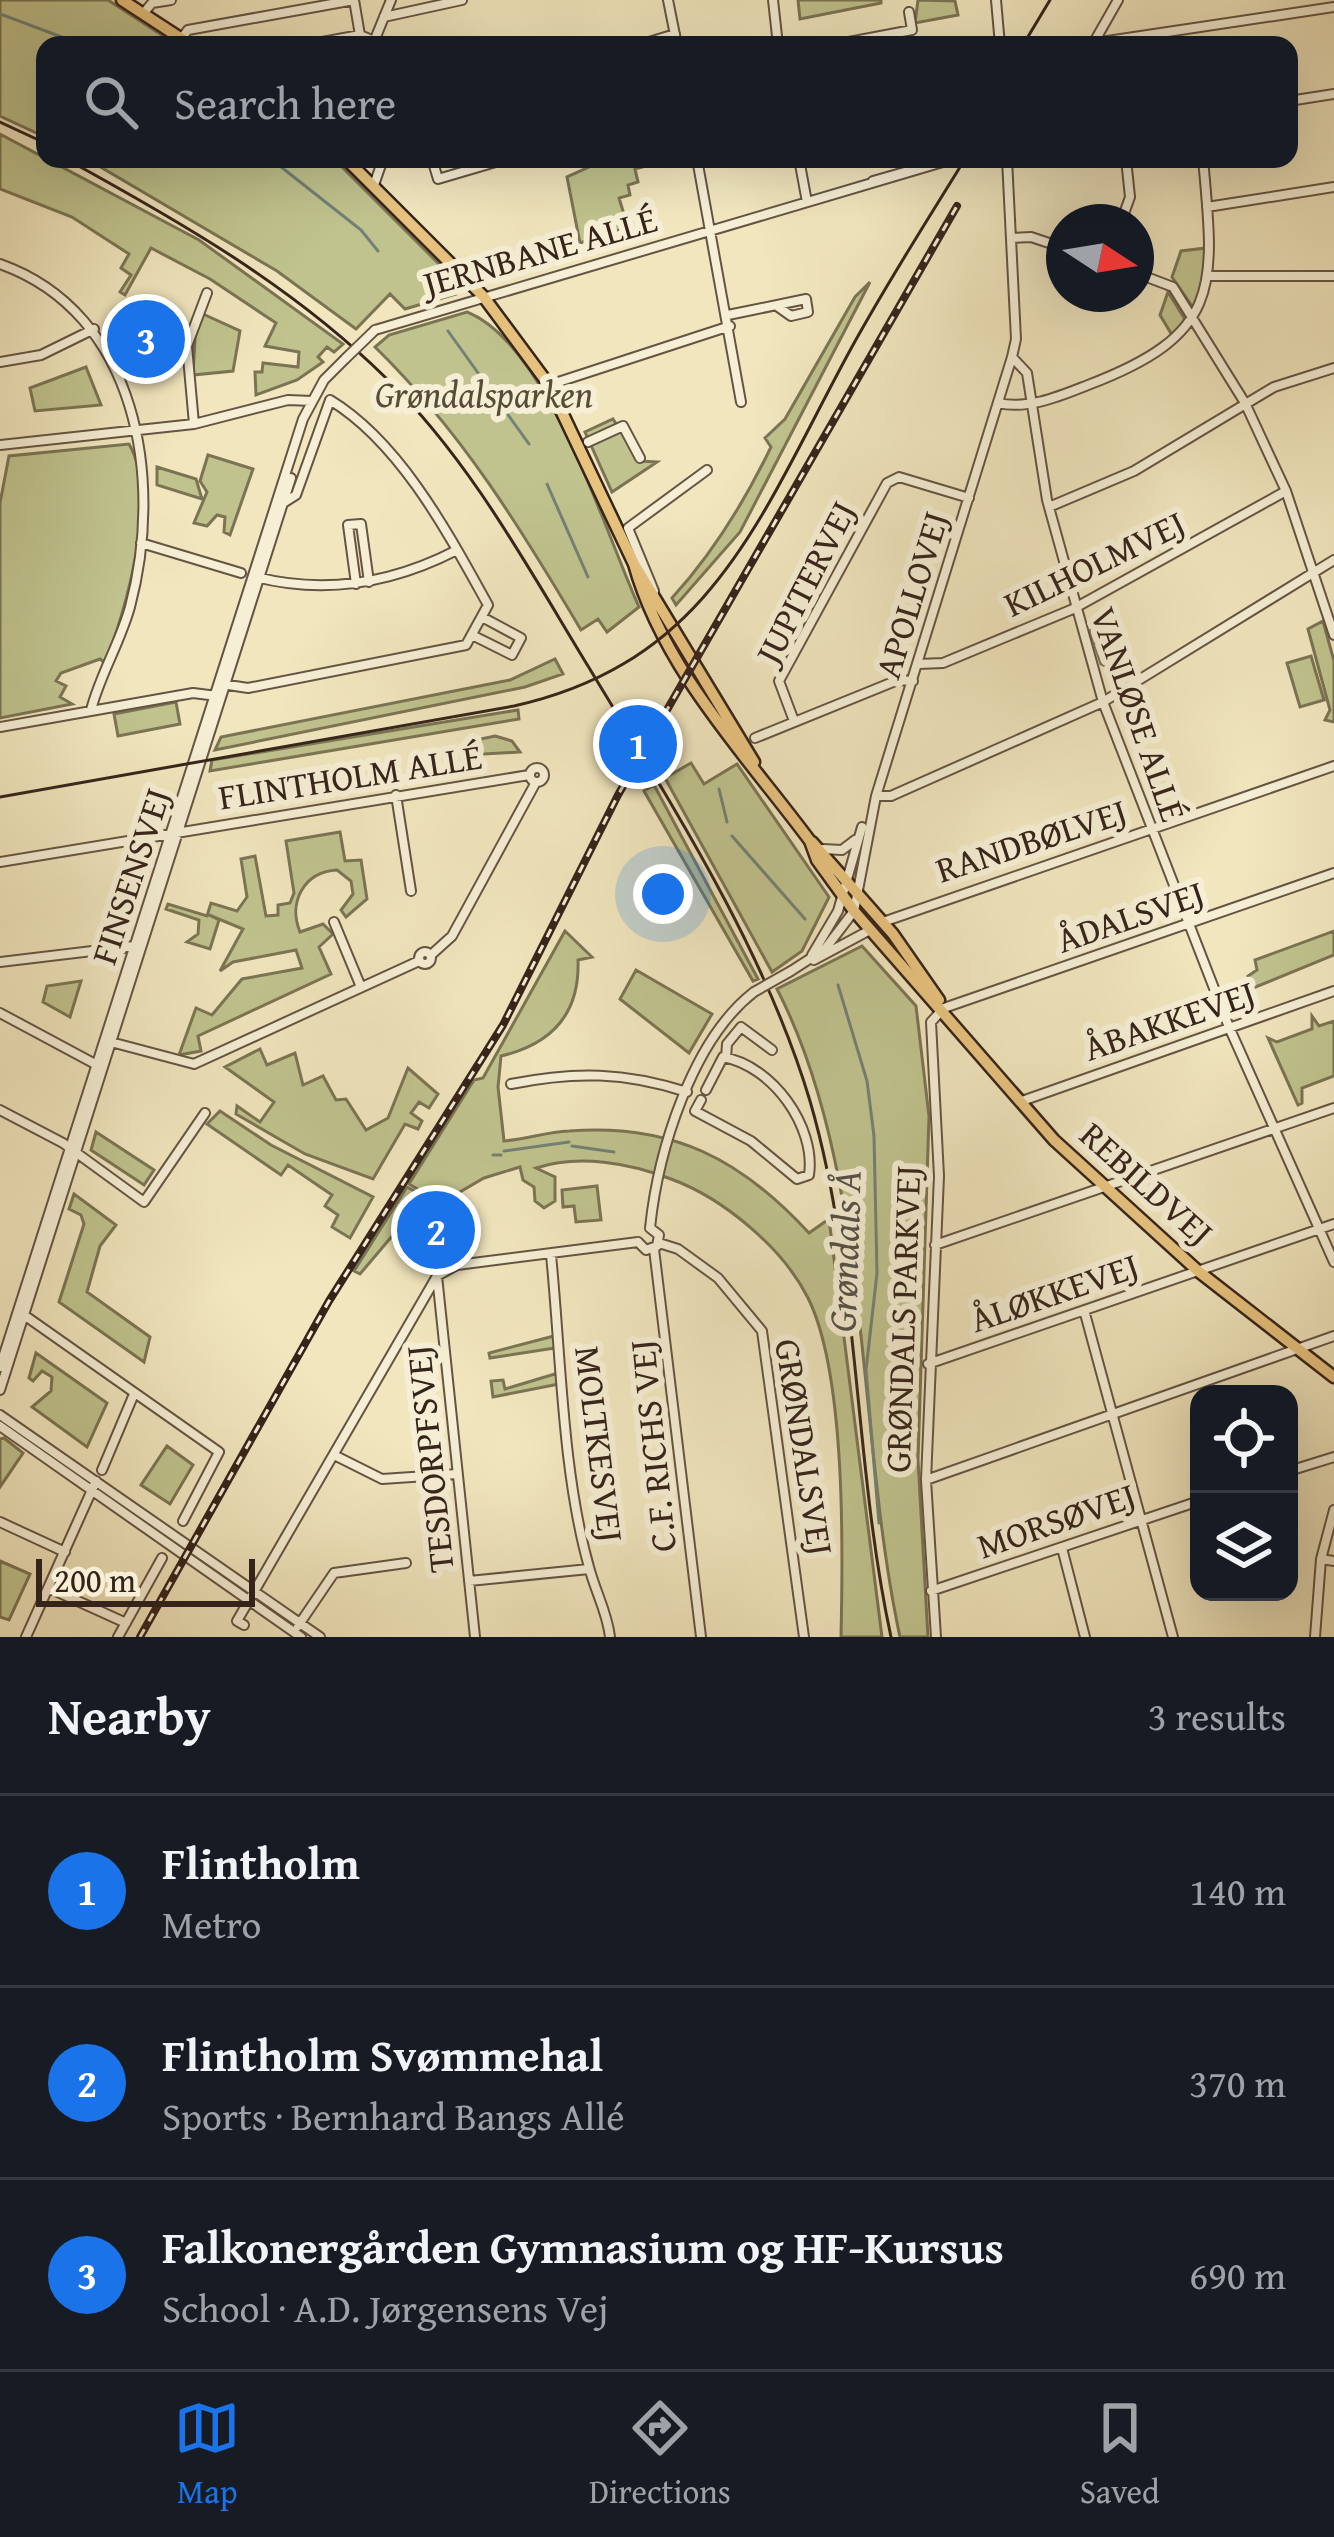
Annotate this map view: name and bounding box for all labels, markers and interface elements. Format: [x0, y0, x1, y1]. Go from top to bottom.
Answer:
search box [36, 36, 1298, 168]
icon: search [78, 69, 144, 135]
text: Search here [174, 70, 396, 135]
street label: JERNBANE ALLÉ [413, 192, 663, 310]
north arrow [1046, 204, 1154, 312]
pin: 3 [107, 294, 185, 384]
park label: Grøndalsparken [375, 367, 593, 420]
street label: JUPITERVEJ [739, 491, 868, 676]
street label: KILHOLMVEJ [994, 496, 1193, 629]
street label: APOLLOVEJ [860, 505, 961, 685]
street label: VANLØSE ALLÉ [1078, 599, 1201, 828]
pin: 1 [599, 699, 677, 789]
street label: FLINTHOLM ALLÉ [215, 729, 485, 822]
street label: FINSENSVEJ [76, 781, 183, 971]
street label: RANDBØLVEJ [929, 784, 1133, 895]
your location [633, 864, 693, 924]
street label: ÅDALSVEJ [1049, 866, 1211, 965]
street label: ÅBAKKEVEJ [1076, 965, 1262, 1074]
street label: REBILDVEJ [1069, 1108, 1226, 1257]
street label: GRØNDALS PARKVEJ [870, 1165, 933, 1473]
water label: Grøndals Å [812, 1169, 875, 1333]
pin: 2 [397, 1185, 475, 1275]
street label: ÅLØKKEVEJ [962, 1238, 1145, 1345]
street label: GRØNDALSVEJ [762, 1335, 849, 1559]
street label: C.F. RICHS VEJ [614, 1337, 689, 1555]
street label: TESDORPFSVEJ [390, 1343, 467, 1575]
street label: MOLTKESVEJ [562, 1343, 639, 1545]
map controls [1190, 1385, 1298, 1601]
button: locate [1190, 1385, 1298, 1493]
street label: MORSØVEJ [969, 1468, 1142, 1571]
button: layers [1190, 1493, 1298, 1601]
scale bar [36, 1553, 255, 1606]
text: 200 m [54, 1556, 136, 1604]
text: Nearby [48, 1678, 211, 1753]
text: 3 results [1148, 1687, 1286, 1744]
text: Flintholm [162, 1830, 360, 1895]
text: 1 [77, 1862, 97, 1919]
text: 140 m [1189, 1862, 1286, 1919]
text: Metro [162, 1895, 261, 1952]
text: Flintholm Svømmehal [162, 2022, 603, 2087]
text: 2 [77, 2054, 97, 2111]
text: 370 m [1189, 2054, 1286, 2111]
text: Sports · Bernhard Bangs Allé [162, 2087, 625, 2144]
text: Falkonergården Gymnasium og HF-Kursus [162, 2214, 1004, 2279]
text: 3 [77, 2246, 97, 2303]
text: 690 m [1189, 2246, 1286, 2303]
text: School · A.D. Jørgensens Vej [162, 2279, 609, 2336]
tab: Map [174, 2395, 240, 2515]
tab: Directions [589, 2395, 731, 2515]
tab: Saved [1080, 2395, 1160, 2515]

